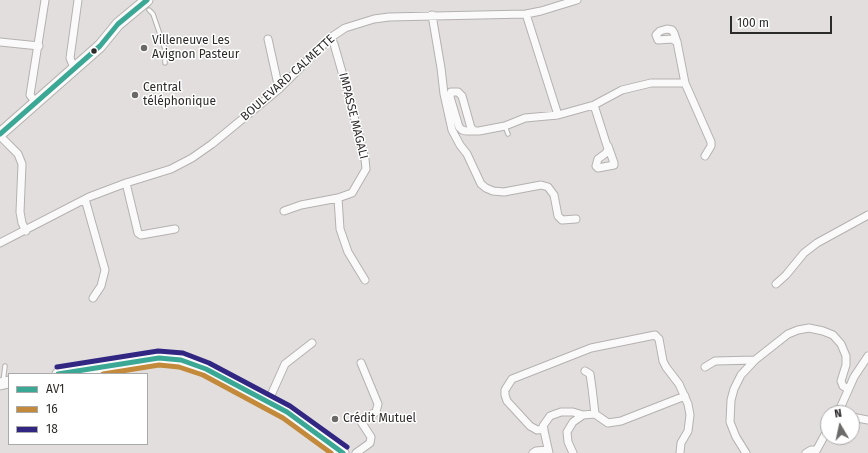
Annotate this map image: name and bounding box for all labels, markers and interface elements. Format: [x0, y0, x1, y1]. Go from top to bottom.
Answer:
scale bar [732, 8, 834, 34]
text: 100 m [737, 16, 769, 30]
street label: BOULEVARD CALMETTE [238, 32, 338, 124]
place label: Villeneuve Les Avignon Pasteur [152, 34, 239, 62]
marker: Villeneuve Les Avignon Pasteur [139, 43, 149, 53]
unlabelled marker [89, 46, 99, 56]
street label: IMPASSE MAGALI [335, 71, 371, 161]
place label: Central téléphonique [143, 81, 216, 109]
marker: Central téléphonique [130, 90, 140, 100]
legend [8, 373, 148, 445]
text: AV1 [46, 382, 64, 396]
text: 16 [46, 402, 58, 416]
north arrow [820, 405, 860, 445]
text: N [834, 407, 843, 421]
place label: Crédit Mutuel [343, 412, 416, 426]
marker: Crédit Mutuel [330, 414, 340, 424]
text: 18 [46, 422, 58, 436]

